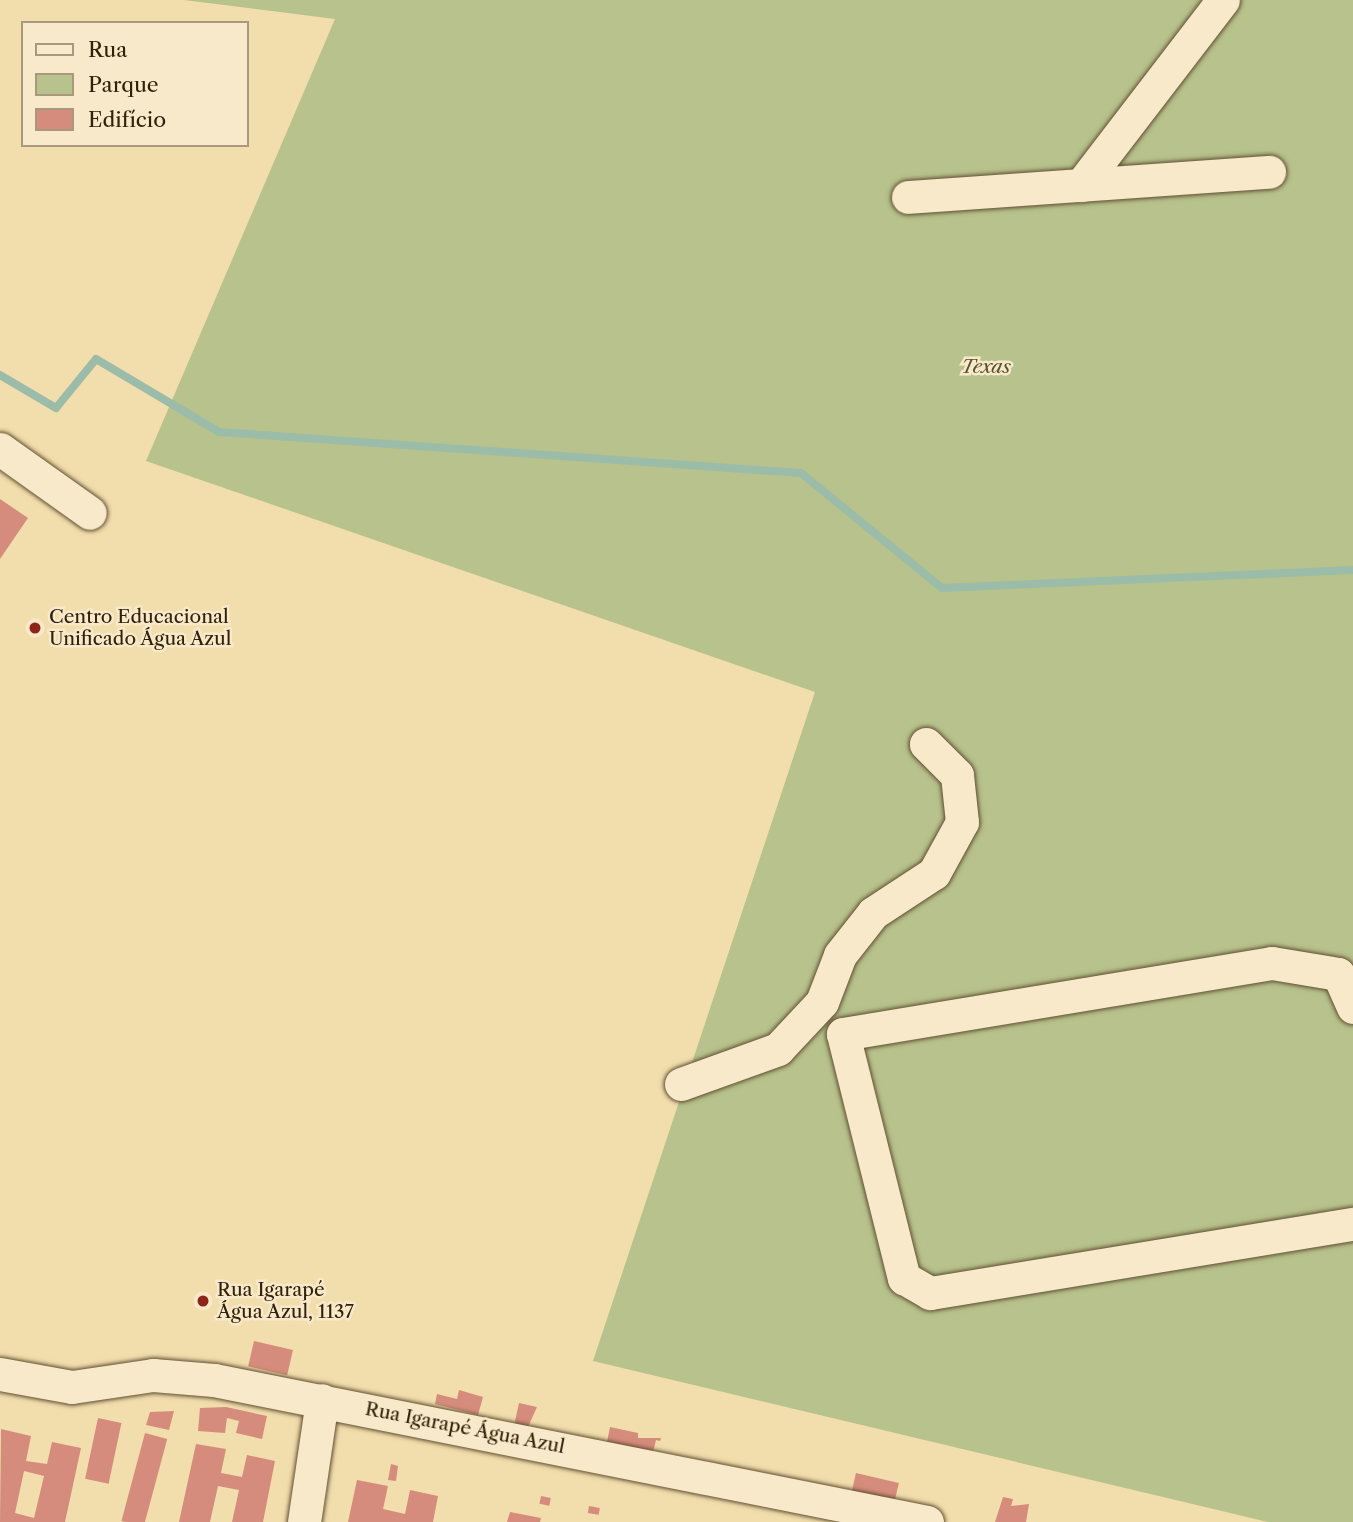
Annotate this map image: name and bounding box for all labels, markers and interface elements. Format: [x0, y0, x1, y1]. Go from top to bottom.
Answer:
legend [21, 21, 248, 147]
text: Rua [88, 37, 127, 62]
text: Parque [88, 72, 159, 97]
text: Edifício [88, 107, 166, 132]
park label: Texas [961, 356, 1011, 378]
place label: Centro Educacional Unificado Água Azul [49, 606, 233, 650]
marker: Centro Educacional Unificado Água Azul [27, 620, 43, 636]
place label: Rua Igarapé Água Azul, 1137 [217, 1279, 355, 1323]
marker: Rua Igarapé Água Azul, 1137 [195, 1293, 211, 1309]
street label: Rua Igarapé Água Azul [362, 1397, 568, 1459]

